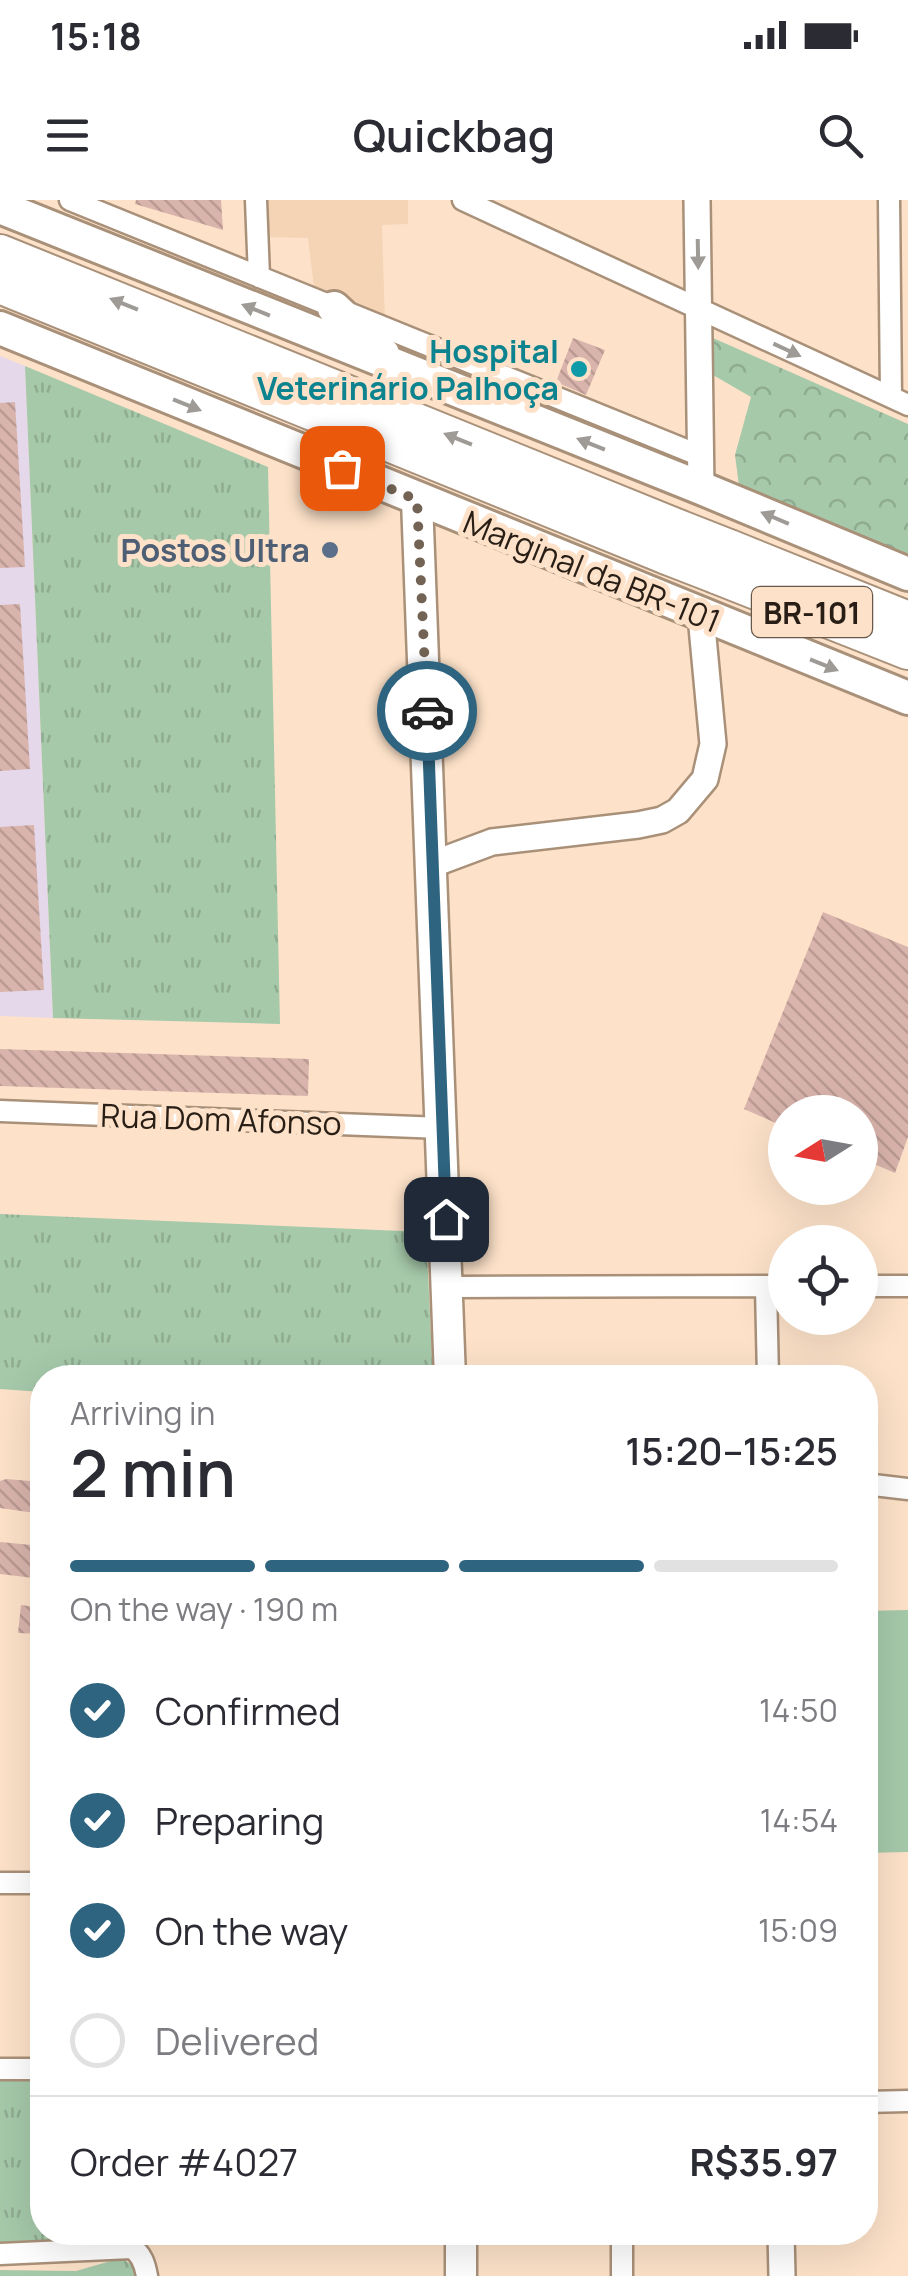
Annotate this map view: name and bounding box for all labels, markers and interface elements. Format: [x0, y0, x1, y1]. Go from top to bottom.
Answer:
text: 15:18 [50, 9, 142, 61]
text: Quickbag [353, 104, 555, 166]
icon: menu [40, 108, 95, 163]
icon: search [813, 108, 868, 163]
one-way arrow [690, 239, 706, 271]
one-way arrow [109, 296, 139, 312]
one-way arrow [241, 302, 271, 318]
place label: Hospital Veterinário Palhoça [257, 329, 559, 410]
one-way arrow [773, 341, 802, 358]
marker: Hospital Veterinário Palhoça [568, 358, 590, 380]
one-way arrow [172, 397, 202, 413]
pin [300, 426, 385, 511]
one-way arrow [443, 431, 473, 447]
one-way arrow [575, 435, 605, 451]
icon: bag [315, 441, 370, 496]
street label: Marginal da BR-101 [457, 499, 727, 643]
one-way arrow [760, 510, 790, 526]
place label: Postos Ultra [120, 528, 310, 572]
marker: Postos Ultra [319, 539, 341, 561]
road number: BR-101 [752, 587, 872, 637]
one-way arrow [809, 657, 839, 673]
courier [377, 661, 477, 761]
icon: car [400, 684, 455, 739]
street label: Rua Dom Afonso [100, 1093, 342, 1145]
north arrow [768, 1095, 878, 1205]
map controls [768, 1095, 878, 1335]
pin [404, 1177, 489, 1262]
icon: home [419, 1192, 474, 1247]
button: locate [768, 1225, 878, 1335]
text: Arriving in [70, 1391, 215, 1435]
text: 15:20–15:25 [625, 1424, 838, 1476]
text: 2 min [70, 1428, 236, 1517]
text: On the way · 190 m [70, 1587, 338, 1631]
icon: check [70, 1683, 125, 1738]
text: Confirmed [155, 1684, 341, 1736]
text: 14:50 [759, 1688, 838, 1732]
icon: check [70, 1793, 125, 1848]
text: Preparing [155, 1794, 324, 1846]
text: 14:54 [760, 1798, 838, 1842]
icon: check [70, 1903, 125, 1958]
text: On the way [155, 1904, 348, 1956]
text: 15:09 [758, 1908, 838, 1952]
text: Delivered [155, 2014, 319, 2066]
text: Order #4027 [70, 2135, 298, 2187]
text: R$35.97 [689, 2135, 838, 2187]

